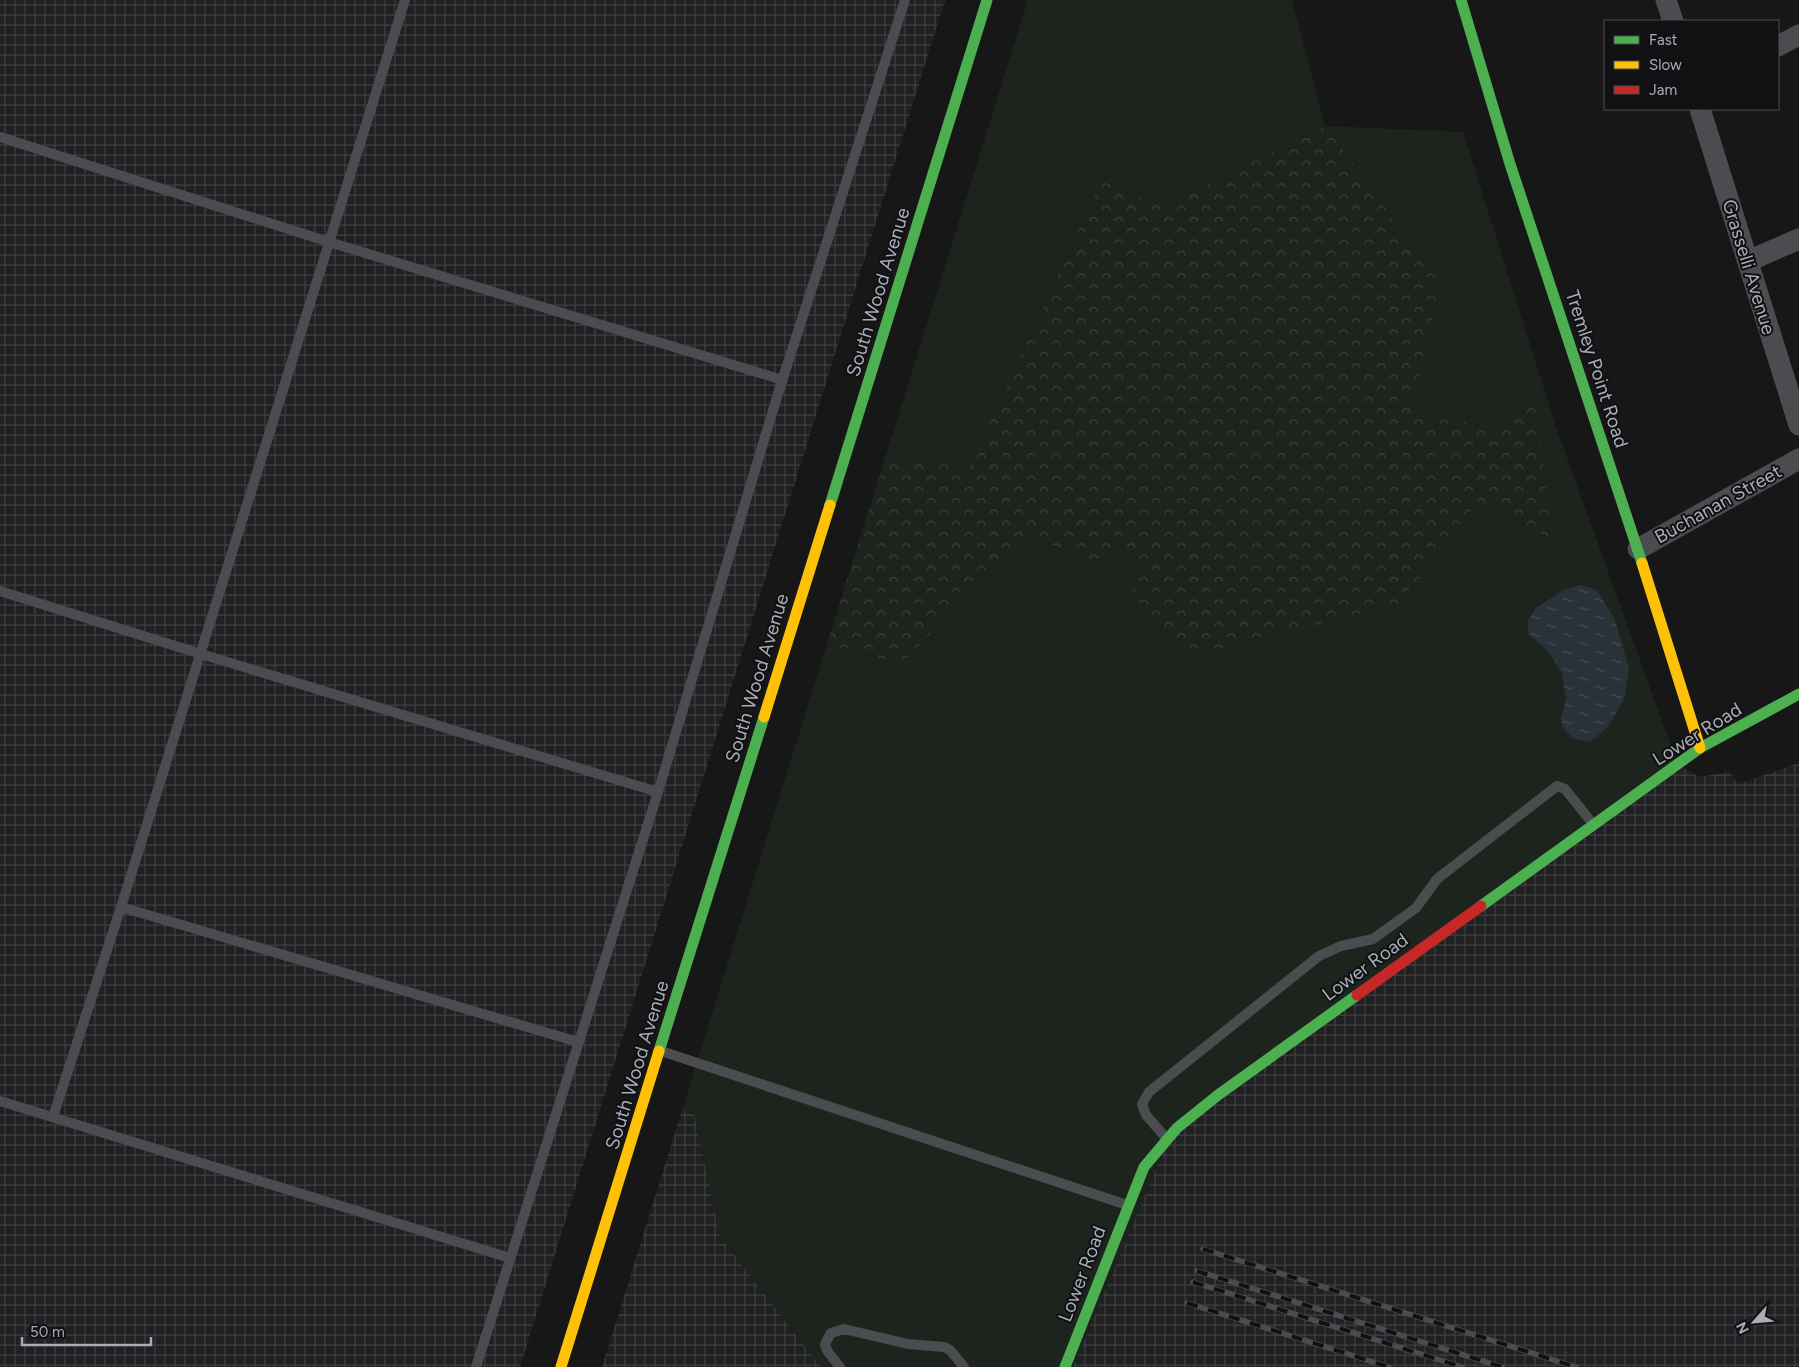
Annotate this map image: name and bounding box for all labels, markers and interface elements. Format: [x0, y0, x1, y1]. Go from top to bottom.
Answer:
legend [1604, 20, 1779, 110]
text: Fast [1649, 31, 1678, 49]
text: Slow [1649, 56, 1682, 74]
text: Jam [1649, 81, 1677, 99]
street label: Grasselli Avenue [1717, 197, 1781, 337]
street label: South Wood Avenue [841, 205, 915, 379]
street label: Tremley Point Road [1561, 287, 1633, 451]
street label: Buchanan Street [1651, 460, 1785, 548]
street label: South Wood Avenue [720, 591, 794, 765]
street label: Lower Road [1648, 698, 1746, 770]
street label: Lower Road [1318, 928, 1412, 1006]
street label: South Wood Avenue [600, 978, 674, 1152]
street label: Lower Road [1053, 1223, 1111, 1325]
north arrow [1729, 1297, 1779, 1347]
scale bar [22, 1314, 151, 1346]
text: N [1733, 1319, 1753, 1336]
text: 50 m [30, 1323, 65, 1341]

